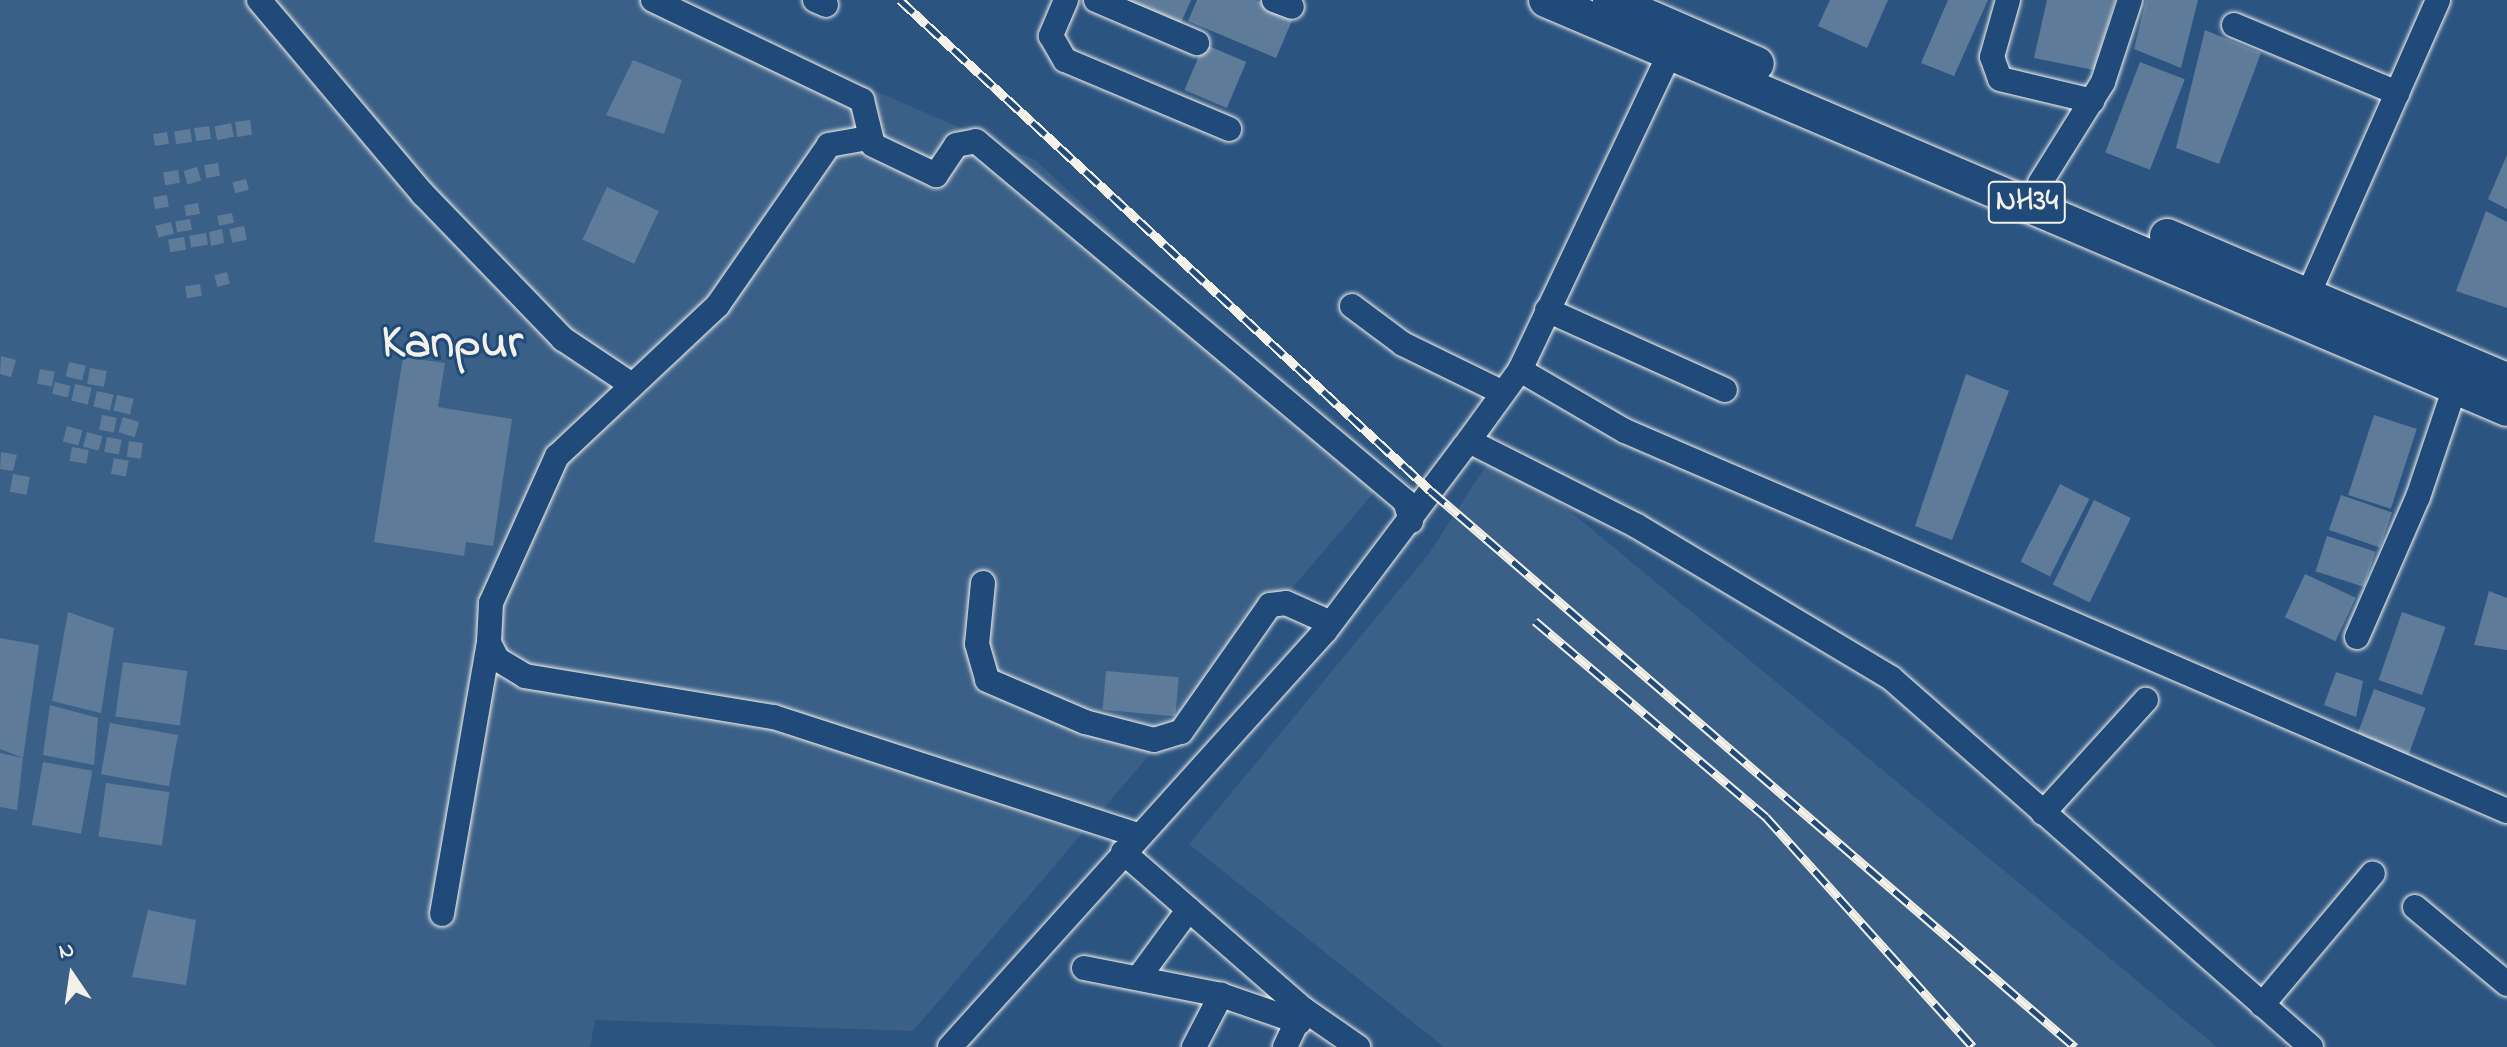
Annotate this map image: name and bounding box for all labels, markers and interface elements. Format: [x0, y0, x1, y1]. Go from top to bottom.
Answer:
road number: NH34 [1987, 176, 2067, 228]
district label: Kanpur [381, 316, 523, 374]
text: N [56, 934, 77, 969]
north arrow [32, 935, 112, 1015]

